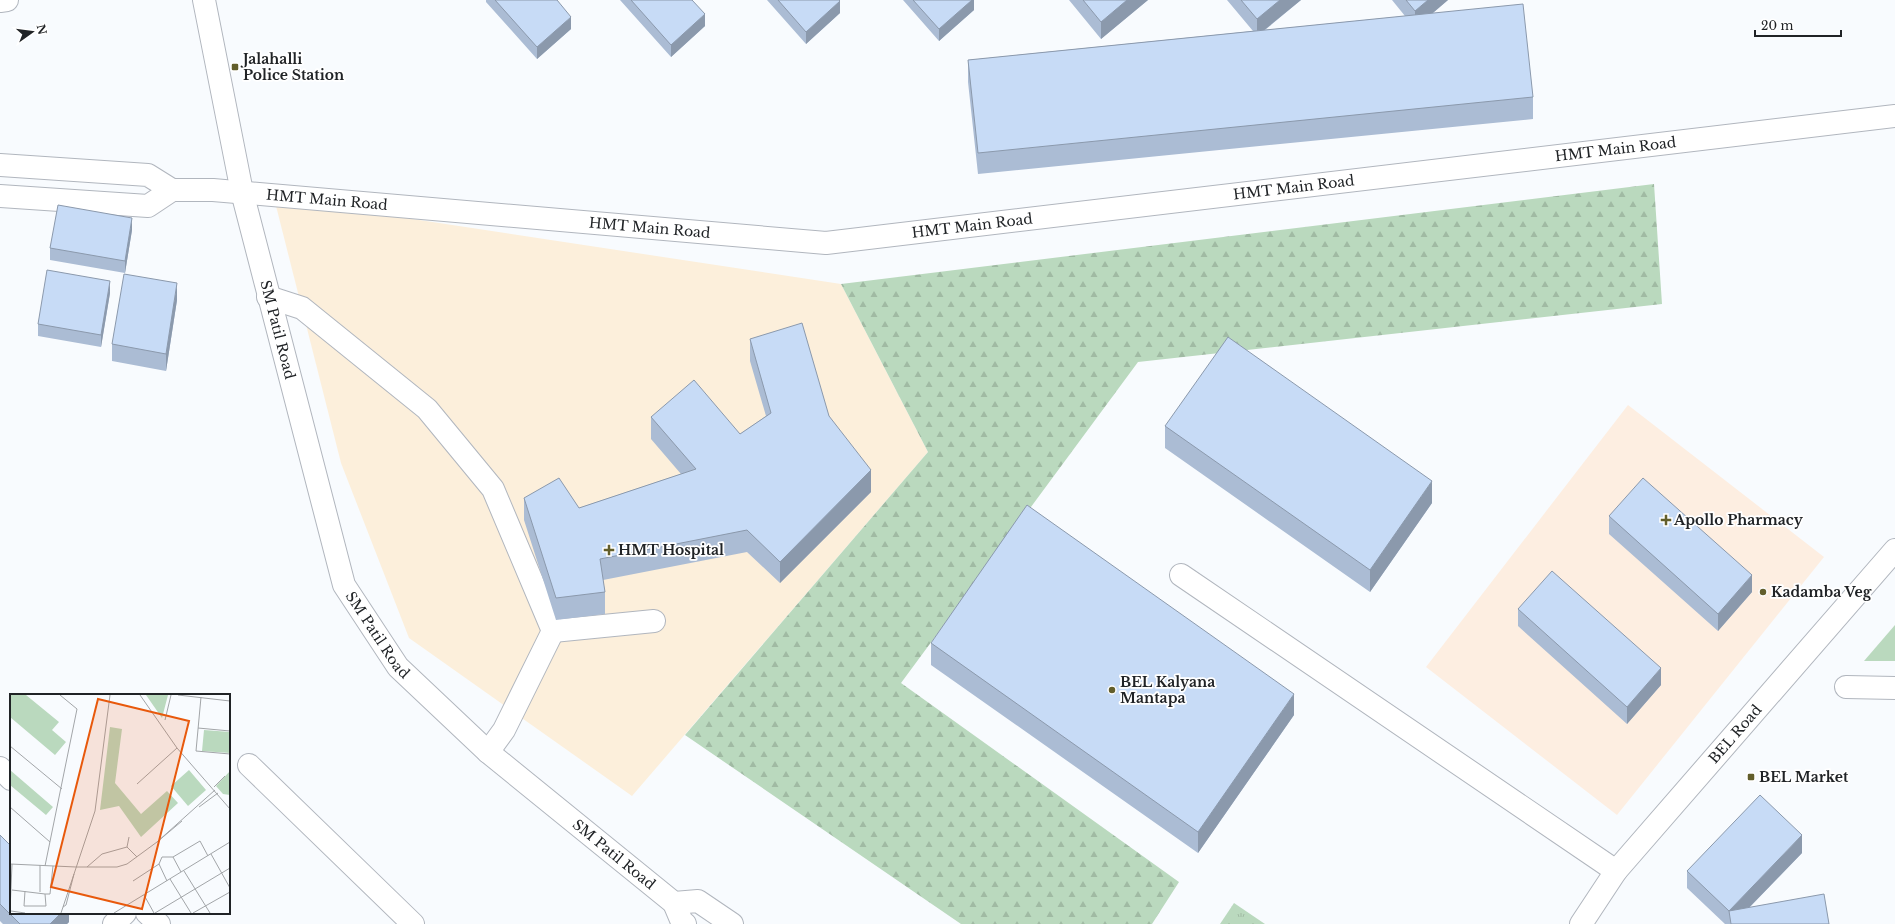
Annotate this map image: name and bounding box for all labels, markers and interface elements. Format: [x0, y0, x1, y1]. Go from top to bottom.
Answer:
north arrow [12, 12, 52, 52]
scale bar [1755, 12, 1841, 38]
text: 20 m [1761, 18, 1793, 33]
text: N [34, 23, 50, 37]
place label: Jalahalli Police Station [240, 50, 344, 84]
marker: Jalahalli Police Station [230, 62, 240, 72]
street label: HMT Main Road [1554, 133, 1678, 165]
street label: HMT Main Road [1232, 171, 1356, 204]
street label: HMT Main Road [265, 186, 389, 214]
street label: HMT Main Road [910, 209, 1034, 242]
street label: HMT Main Road [588, 214, 712, 242]
street label: SM Patil Road [256, 278, 299, 382]
place label: Apollo Pharmacy [1673, 511, 1804, 529]
marker: Apollo Pharmacy [1661, 515, 1671, 525]
place label: HMT Hospital [618, 541, 724, 559]
marker: HMT Hospital [603, 544, 615, 556]
place label: Kadamba Veg [1771, 583, 1872, 601]
marker: Kadamba Veg [1758, 587, 1768, 597]
street label: SM Patil Road [342, 588, 414, 683]
place label: BEL Kalyana Mantapa [1120, 673, 1215, 707]
marker: BEL Kalyana Mantapa [1107, 685, 1117, 695]
inset map [10, 694, 230, 914]
street label: BEL Road [1705, 701, 1766, 767]
place label: BEL Market [1759, 768, 1849, 786]
marker: BEL Market [1746, 772, 1756, 782]
street label: SM Patil Road [569, 815, 659, 894]

